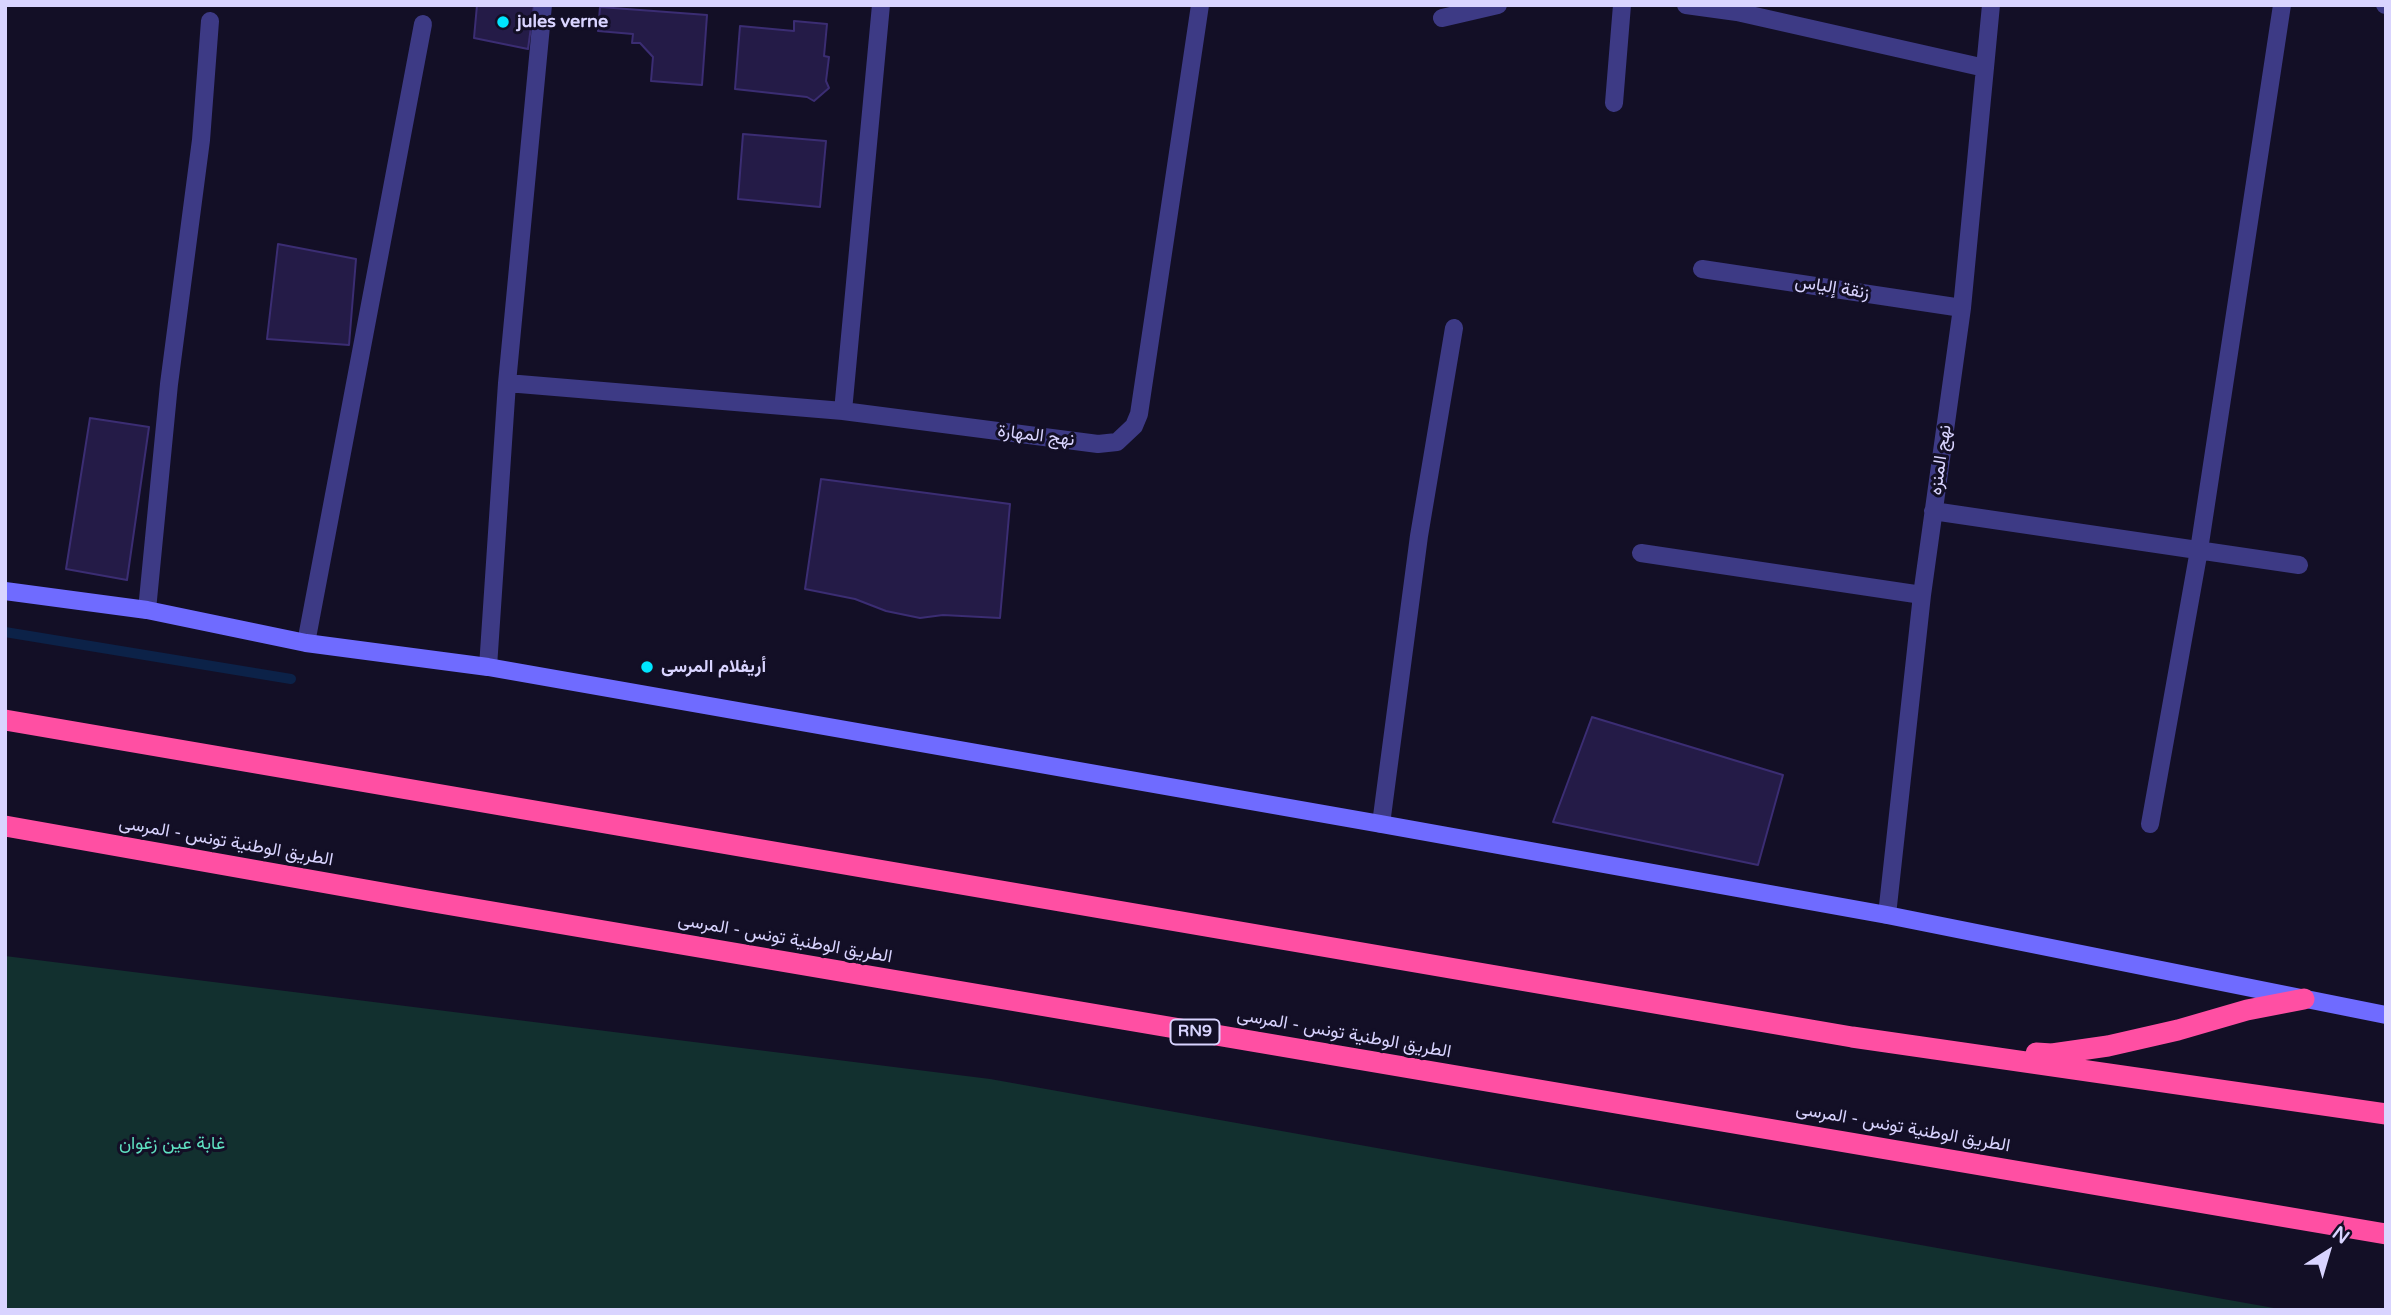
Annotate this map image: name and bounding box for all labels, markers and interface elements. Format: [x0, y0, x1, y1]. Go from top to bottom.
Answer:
place label: jules verne [517, 11, 608, 33]
marker: jules verne [495, 14, 511, 30]
street label: زنقة إلياس [1793, 271, 1871, 305]
street label: نهج المهارة [996, 421, 1076, 451]
street label: نهج المنزه [1925, 423, 1957, 497]
place label: أريفلام المرسى [661, 656, 766, 678]
marker: أريفلام المرسى [639, 659, 655, 675]
street label: الطريق الوطنية تونس - المرسى [117, 813, 335, 871]
street label: الطريق الوطنية تونس - المرسى [676, 910, 894, 968]
street label: الطريق الوطنية تونس - المرسى [1235, 1005, 1453, 1063]
road number: RN9 [1170, 1020, 1220, 1044]
street label: الطريق الوطنية تونس - المرسى [1794, 1099, 2012, 1157]
park label: غابة عين زغوان [119, 1133, 225, 1155]
north arrow [2293, 1217, 2363, 1287]
text: N [2328, 1222, 2353, 1249]

